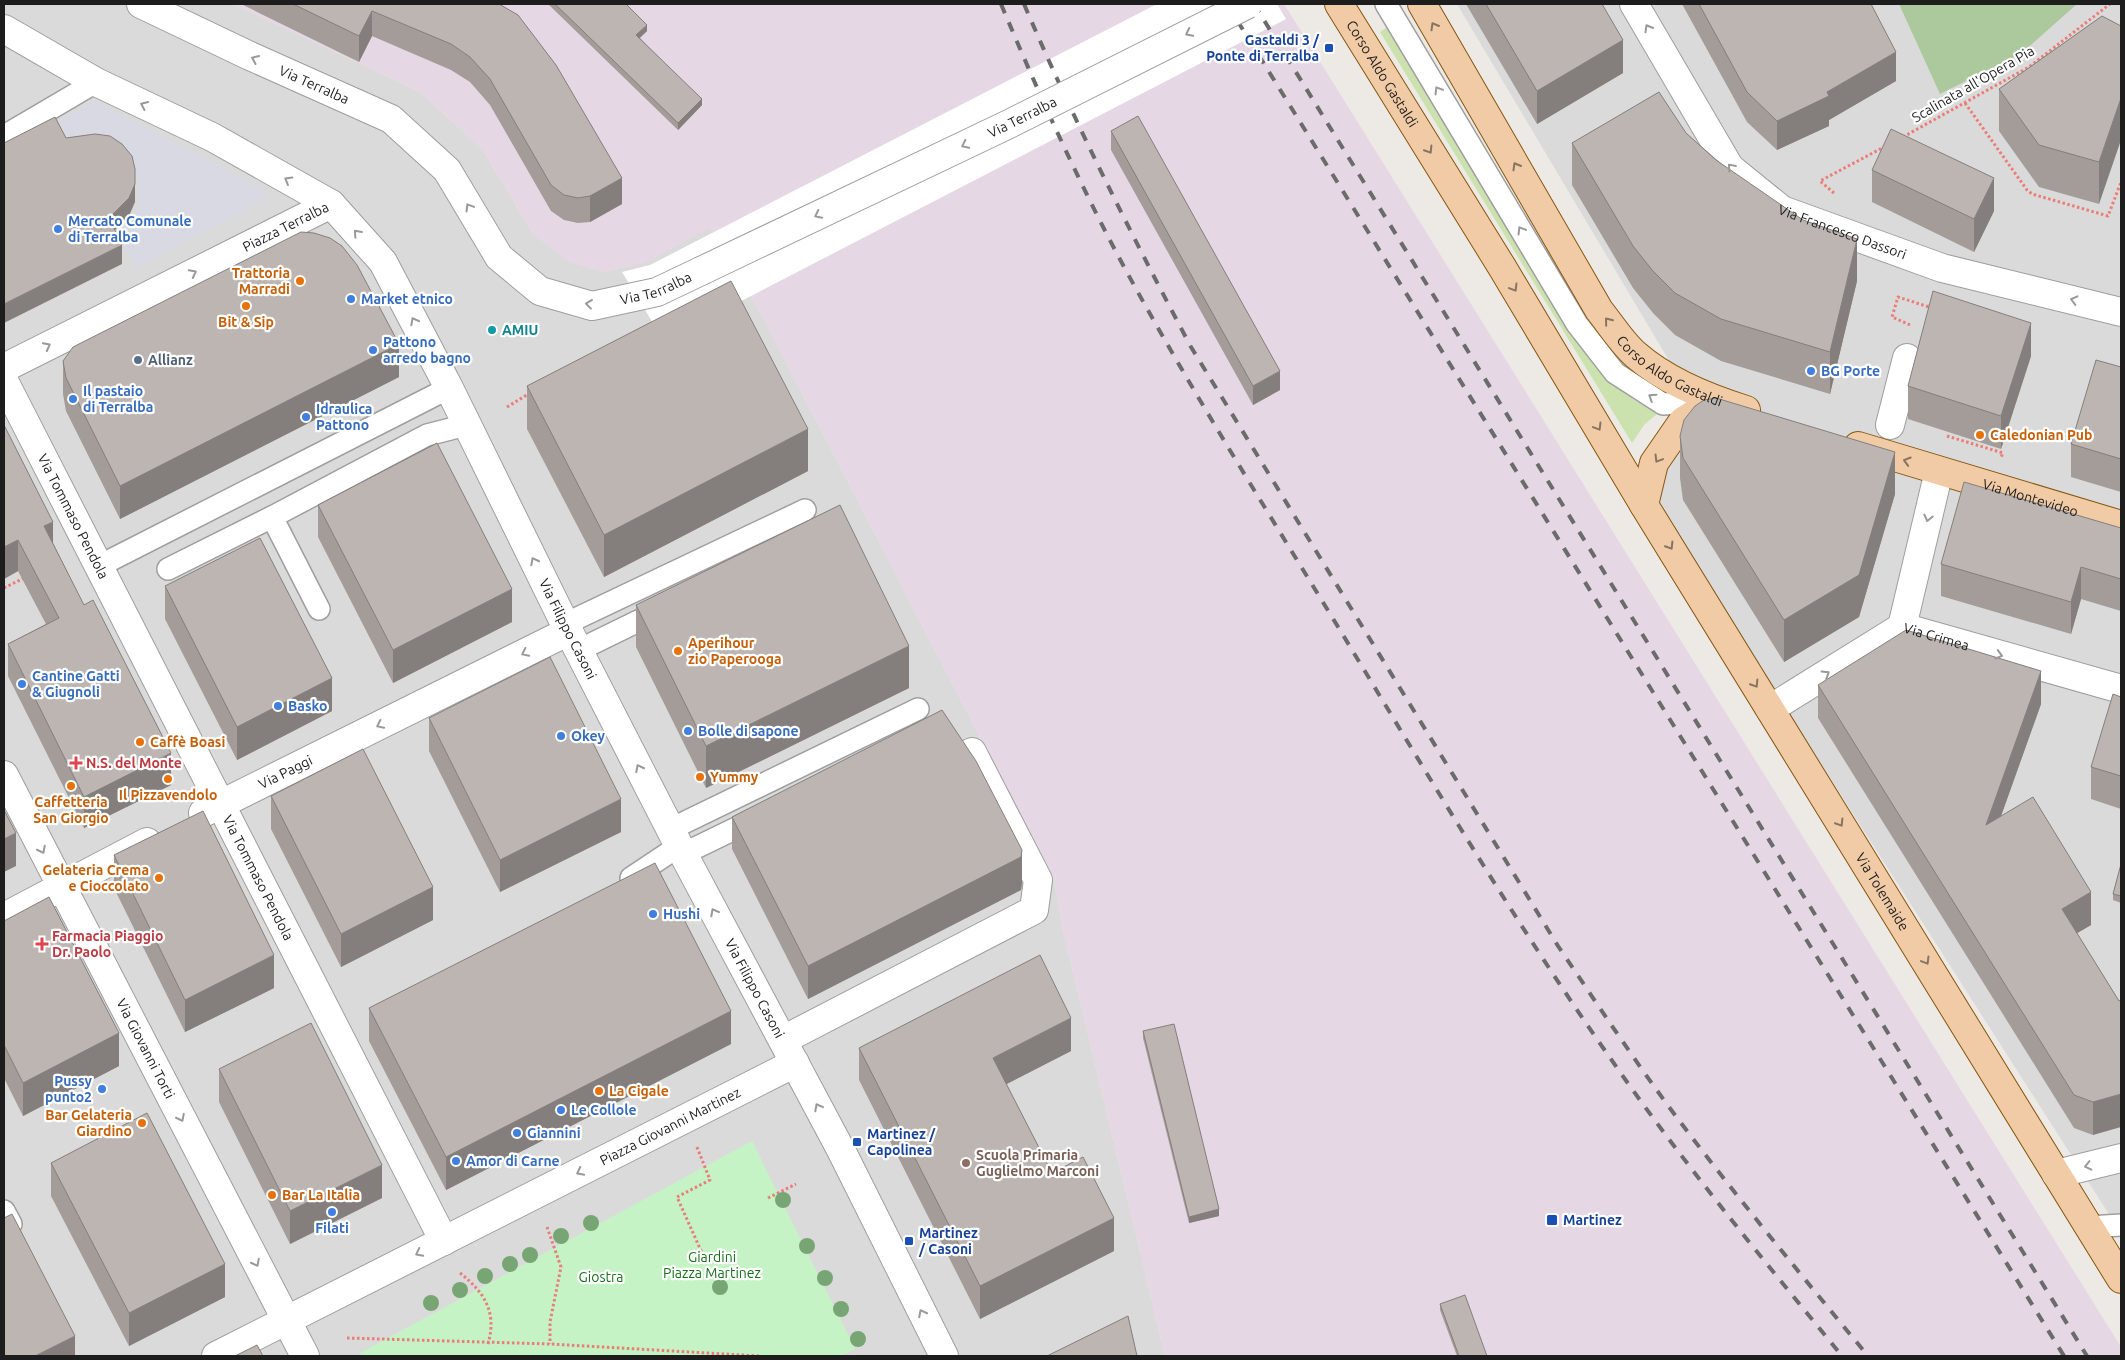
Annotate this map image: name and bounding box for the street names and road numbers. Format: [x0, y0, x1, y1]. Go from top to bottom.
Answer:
street label: Corso Aldo Gastaldi [1343, 17, 1421, 130]
street label: Scalinata all'Opera Pia [1909, 42, 2037, 126]
street label: Via Terralba [277, 62, 352, 107]
street label: Via Terralba [985, 93, 1059, 141]
street label: Piazza Terralba [240, 199, 331, 255]
street label: Via Francesco Dassori [1776, 201, 1909, 262]
street label: Via Terralba [619, 269, 694, 308]
street label: Corso Aldo Gastaldi [1613, 332, 1725, 410]
street label: Via Tommaso Pendola [35, 451, 112, 582]
street label: Via Montevideo [1981, 476, 2080, 520]
street label: Via Filippo Casoni [536, 576, 600, 682]
street label: Via Crimea [1902, 620, 1971, 654]
street label: Via Paggi [256, 752, 315, 792]
street label: Via Tommaso Pendola [219, 812, 297, 943]
street label: Via Tolemaide [1852, 850, 1912, 934]
street label: Via Filippo Casoni [722, 936, 788, 1041]
street label: Via Giovanni Torti [113, 996, 178, 1101]
street label: Piazza Giovanni Martinez [597, 1084, 743, 1168]

